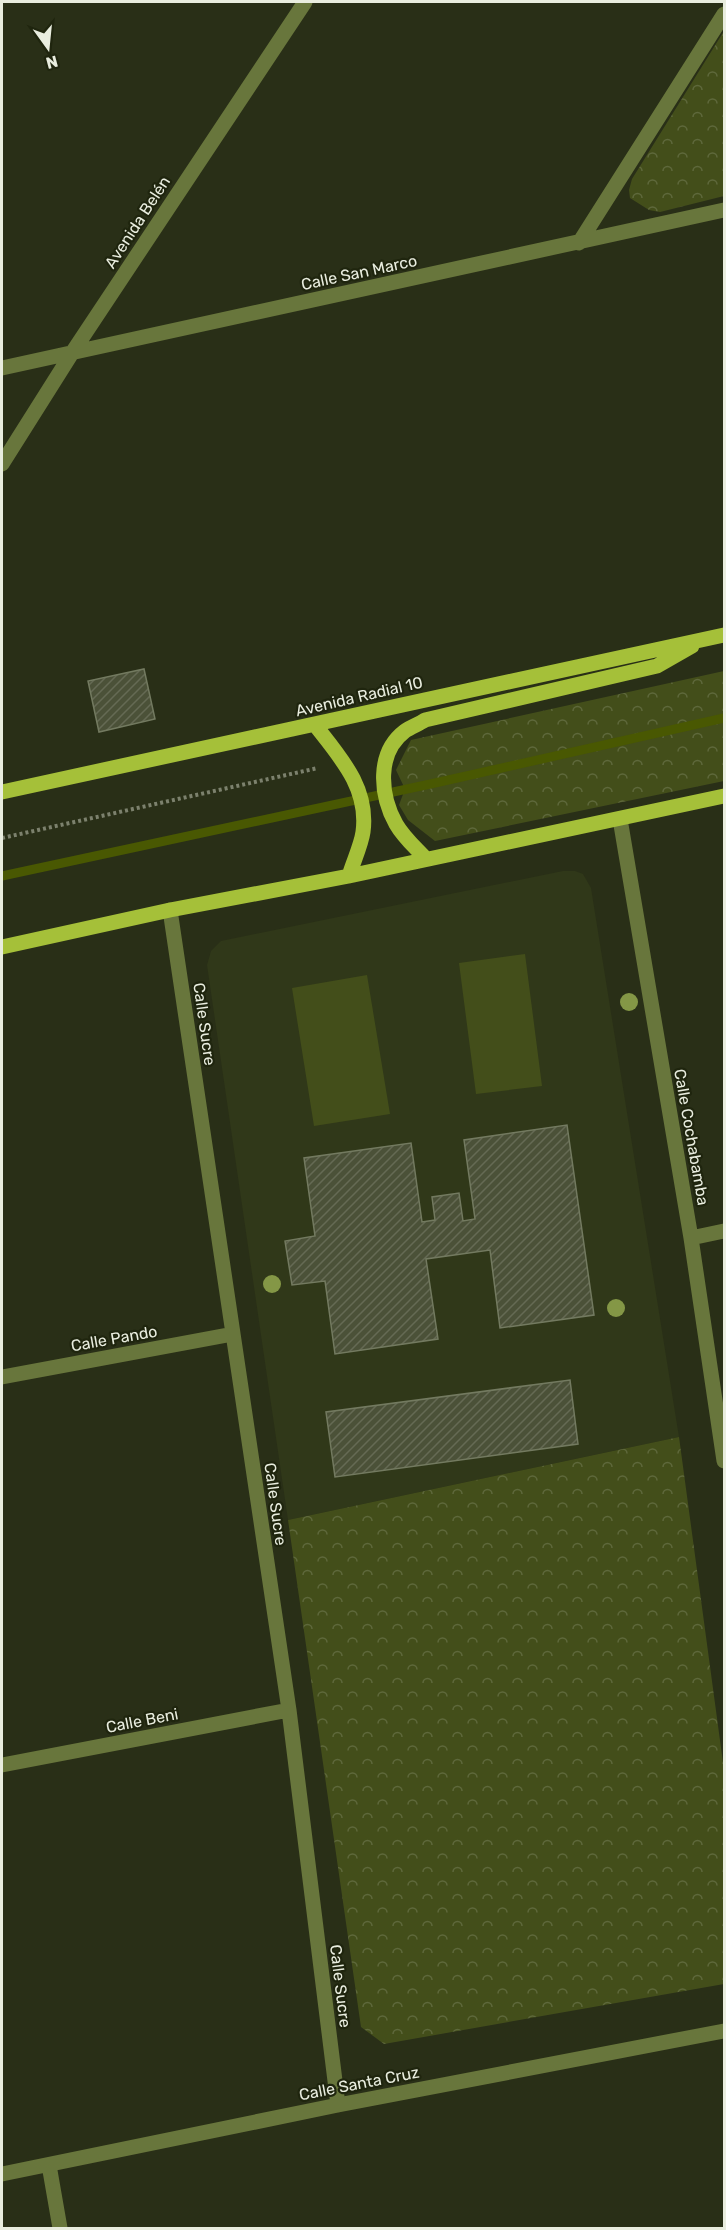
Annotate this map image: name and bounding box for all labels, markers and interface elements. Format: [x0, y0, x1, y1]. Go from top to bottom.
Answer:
north arrow [18, 18, 78, 78]
text: N [44, 51, 60, 73]
street label: Avenida Belén [101, 173, 174, 272]
street label: Calle San Marco [299, 251, 419, 294]
street label: Avenida Radial 10 [294, 673, 425, 720]
street label: Calle Sucre [189, 981, 220, 1067]
street label: Calle Cochabamba [670, 1067, 713, 1207]
street label: Calle Pando [69, 1322, 159, 1355]
street label: Calle Sucre [260, 1461, 291, 1547]
street label: Calle Beni [104, 1704, 180, 1737]
street label: Calle Sucre [326, 1943, 355, 2029]
street label: Calle Santa Cruz [297, 2063, 421, 2104]

